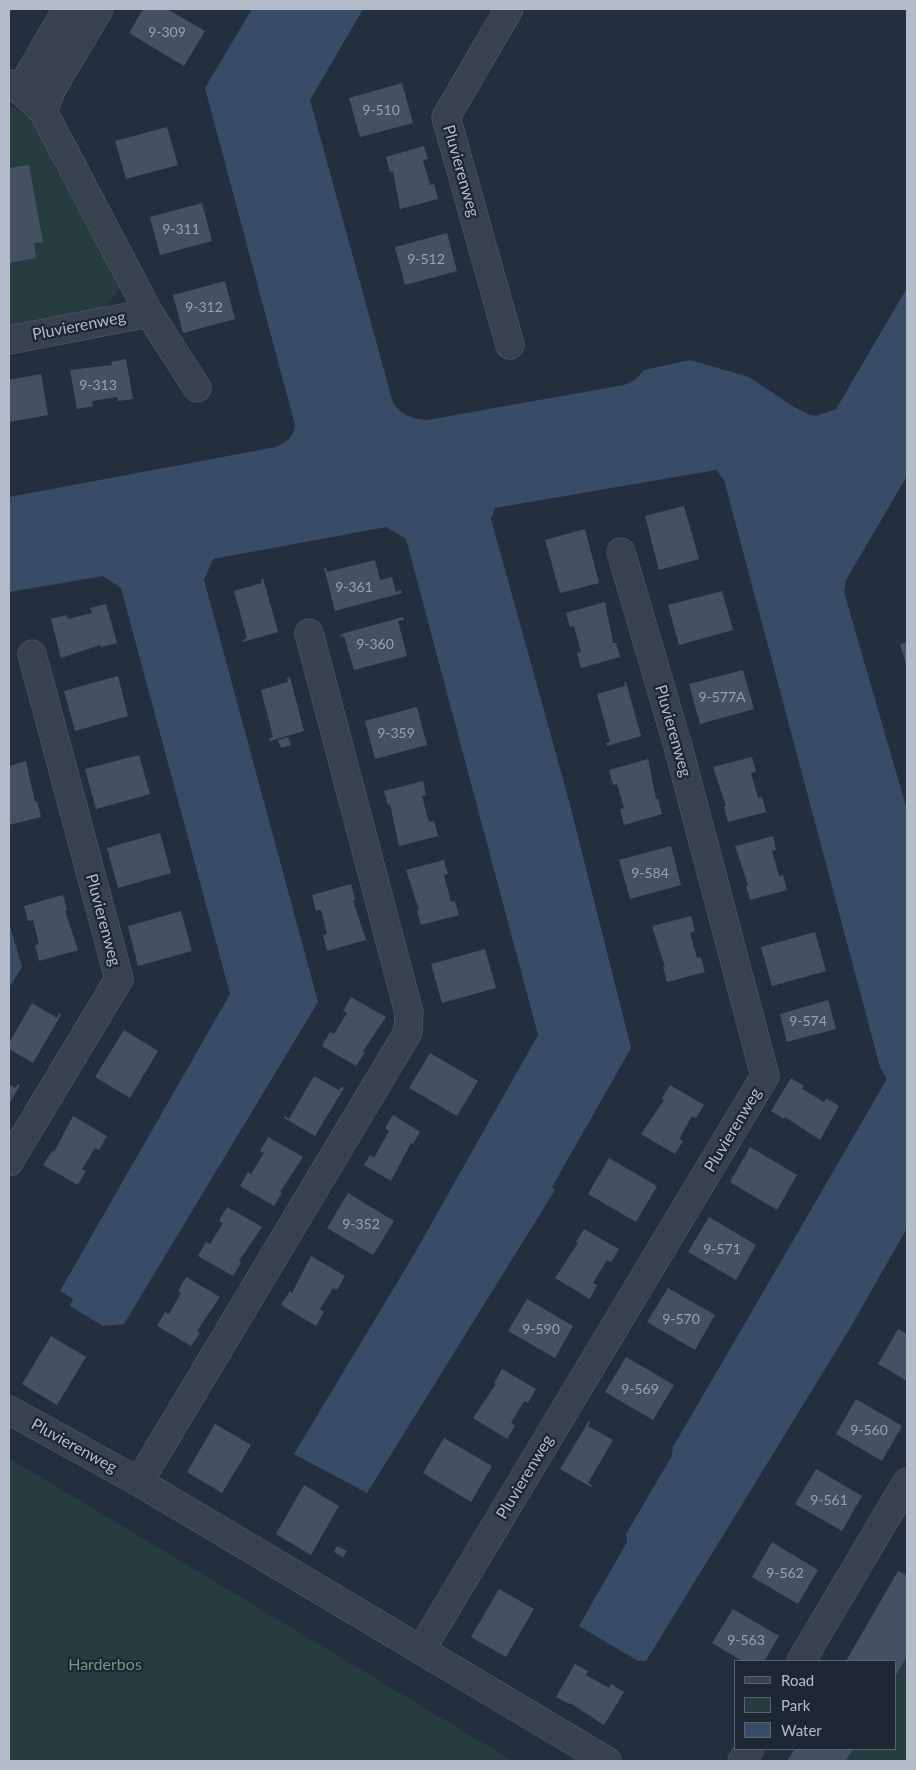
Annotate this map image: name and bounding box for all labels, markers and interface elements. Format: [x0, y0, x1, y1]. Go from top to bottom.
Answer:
house number: 9-309 [148, 24, 186, 40]
house number: 9-510 [362, 102, 400, 118]
street label: Pluvierenweg [439, 123, 483, 219]
house number: 9-311 [162, 221, 200, 237]
house number: 9-512 [407, 251, 445, 267]
house number: 9-312 [185, 299, 223, 315]
street label: Pluvierenweg [31, 308, 127, 344]
house number: 9-313 [79, 377, 117, 393]
house number: 9-361 [335, 579, 373, 595]
house number: 9-360 [356, 636, 394, 652]
street label: Pluvierenweg [651, 683, 695, 779]
house number: 9-577A [698, 689, 746, 705]
house number: 9-359 [377, 725, 415, 741]
house number: 9-584 [631, 865, 669, 881]
street label: Pluvierenweg [81, 872, 125, 968]
house number: 9-574 [789, 1013, 827, 1029]
street label: Pluvierenweg [700, 1084, 766, 1176]
house number: 9-352 [342, 1216, 380, 1232]
house number: 9-571 [703, 1241, 741, 1257]
house number: 9-570 [662, 1311, 700, 1327]
house number: 9-590 [522, 1321, 560, 1337]
house number: 9-569 [621, 1381, 659, 1397]
street label: Pluvierenweg [28, 1415, 120, 1477]
house number: 9-560 [850, 1422, 888, 1438]
street label: Pluvierenweg [492, 1431, 558, 1523]
house number: 9-561 [810, 1492, 848, 1508]
house number: 9-562 [766, 1565, 804, 1581]
house number: 9-563 [727, 1632, 765, 1648]
park label: Harderbos [68, 1655, 142, 1675]
legend [734, 1660, 896, 1750]
text: Road [781, 1671, 814, 1689]
text: Park [781, 1696, 810, 1714]
text: Water [781, 1721, 822, 1739]

